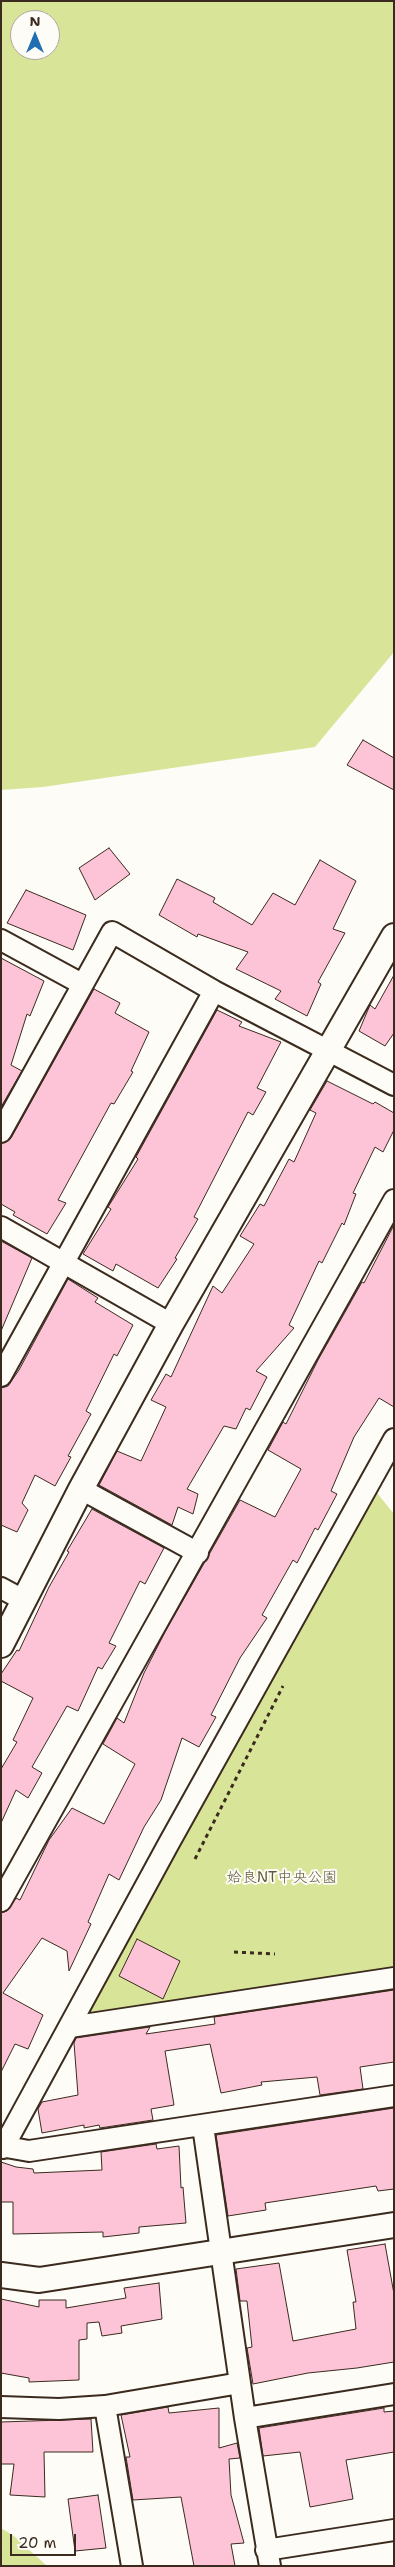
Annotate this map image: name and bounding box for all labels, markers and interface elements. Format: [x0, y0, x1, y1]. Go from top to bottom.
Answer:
north arrow [10, 10, 60, 60]
text: N [29, 12, 41, 30]
park label: 姶良NT中央公園 [227, 1869, 337, 1887]
scale bar [12, 2524, 79, 2556]
text: 20 m [18, 2533, 57, 2553]

